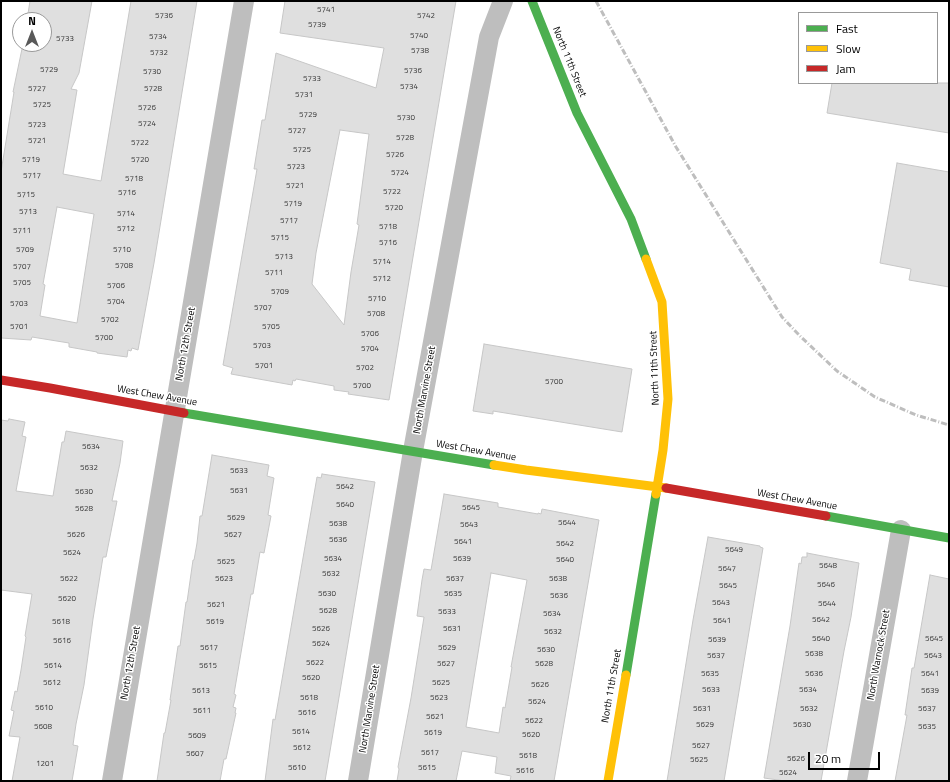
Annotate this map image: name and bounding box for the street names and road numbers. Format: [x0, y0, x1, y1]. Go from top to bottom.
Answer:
street label: North 11th Street [549, 25, 589, 99]
street label: North 12th Street [174, 306, 198, 382]
street label: North 11th Street [648, 331, 662, 405]
street label: North Marvine Street [411, 345, 439, 435]
street label: West Chew Avenue [116, 383, 198, 409]
street label: West Chew Avenue [435, 438, 517, 464]
street label: West Chew Avenue [756, 487, 838, 513]
street label: North Warnock Street [865, 609, 893, 701]
street label: North 12th Street [119, 625, 143, 701]
street label: North 11th Street [600, 648, 624, 724]
street label: North Marvine Street [357, 664, 383, 754]

